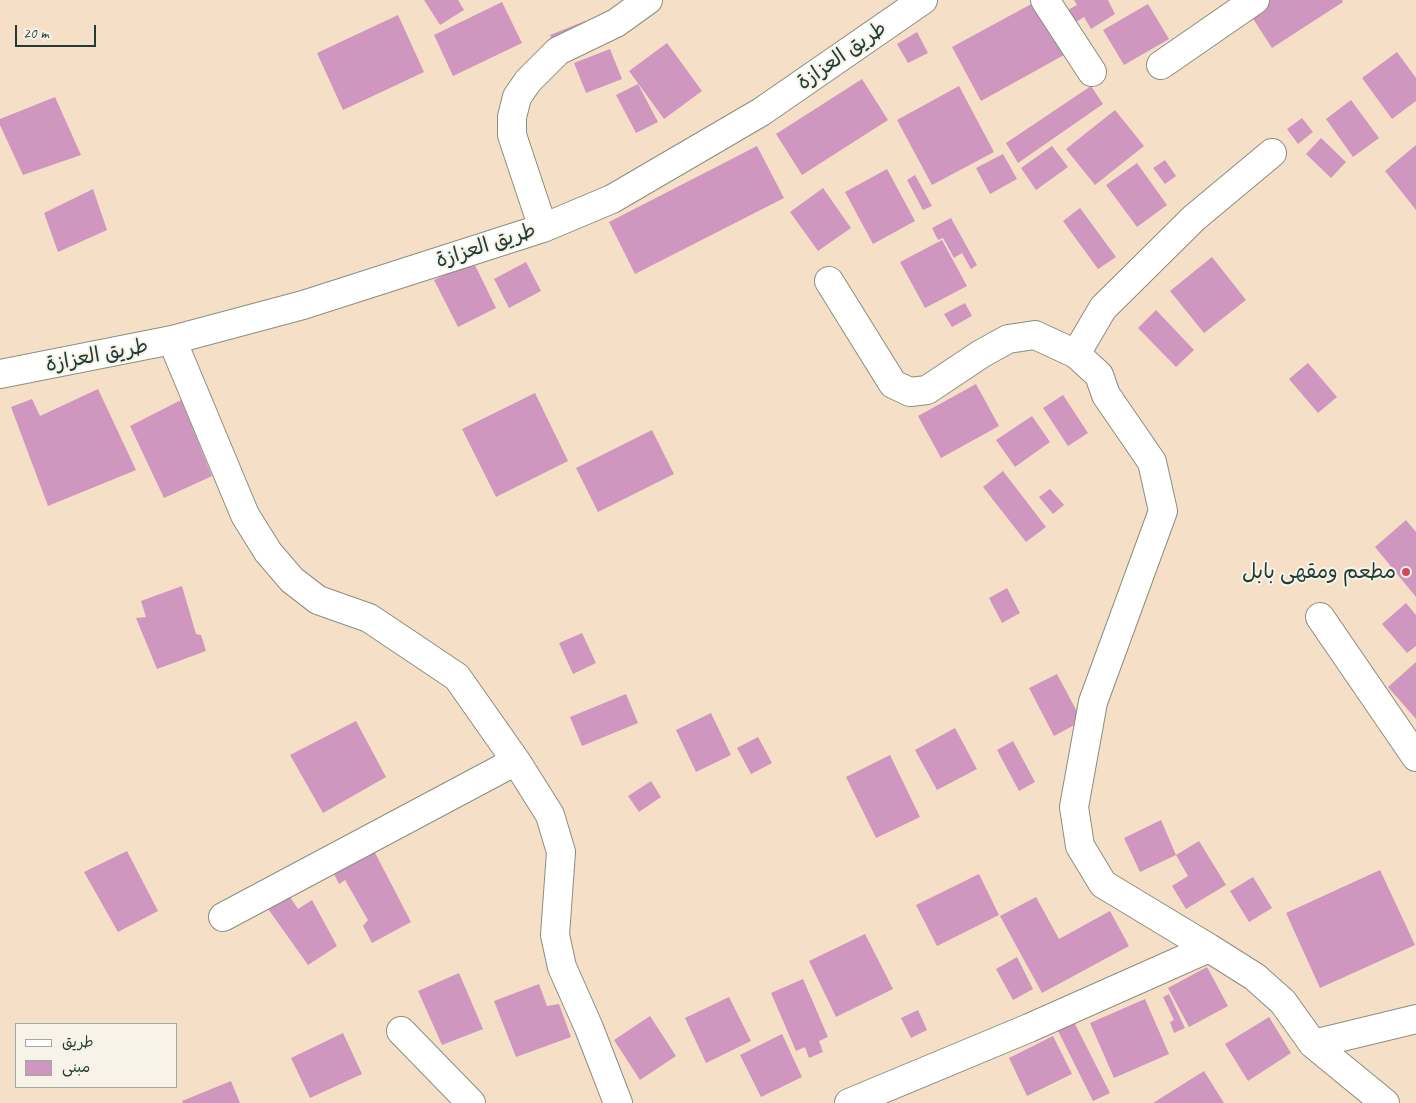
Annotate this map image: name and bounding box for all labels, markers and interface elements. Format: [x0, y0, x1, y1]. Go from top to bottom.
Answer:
scale bar [18, 15, 99, 47]
street label: طريق العزازة [792, 16, 892, 96]
text: 20 m [23, 24, 49, 43]
street label: طريق العزازة [433, 218, 539, 274]
street label: طريق العزازة [44, 334, 150, 378]
place label: مطعم ومقهى بابل [1242, 559, 1396, 585]
marker: مطعم ومقهى بابل [1400, 566, 1412, 578]
legend [15, 1023, 178, 1088]
text: طريق [62, 1033, 94, 1052]
text: مبنى [62, 1058, 90, 1077]

